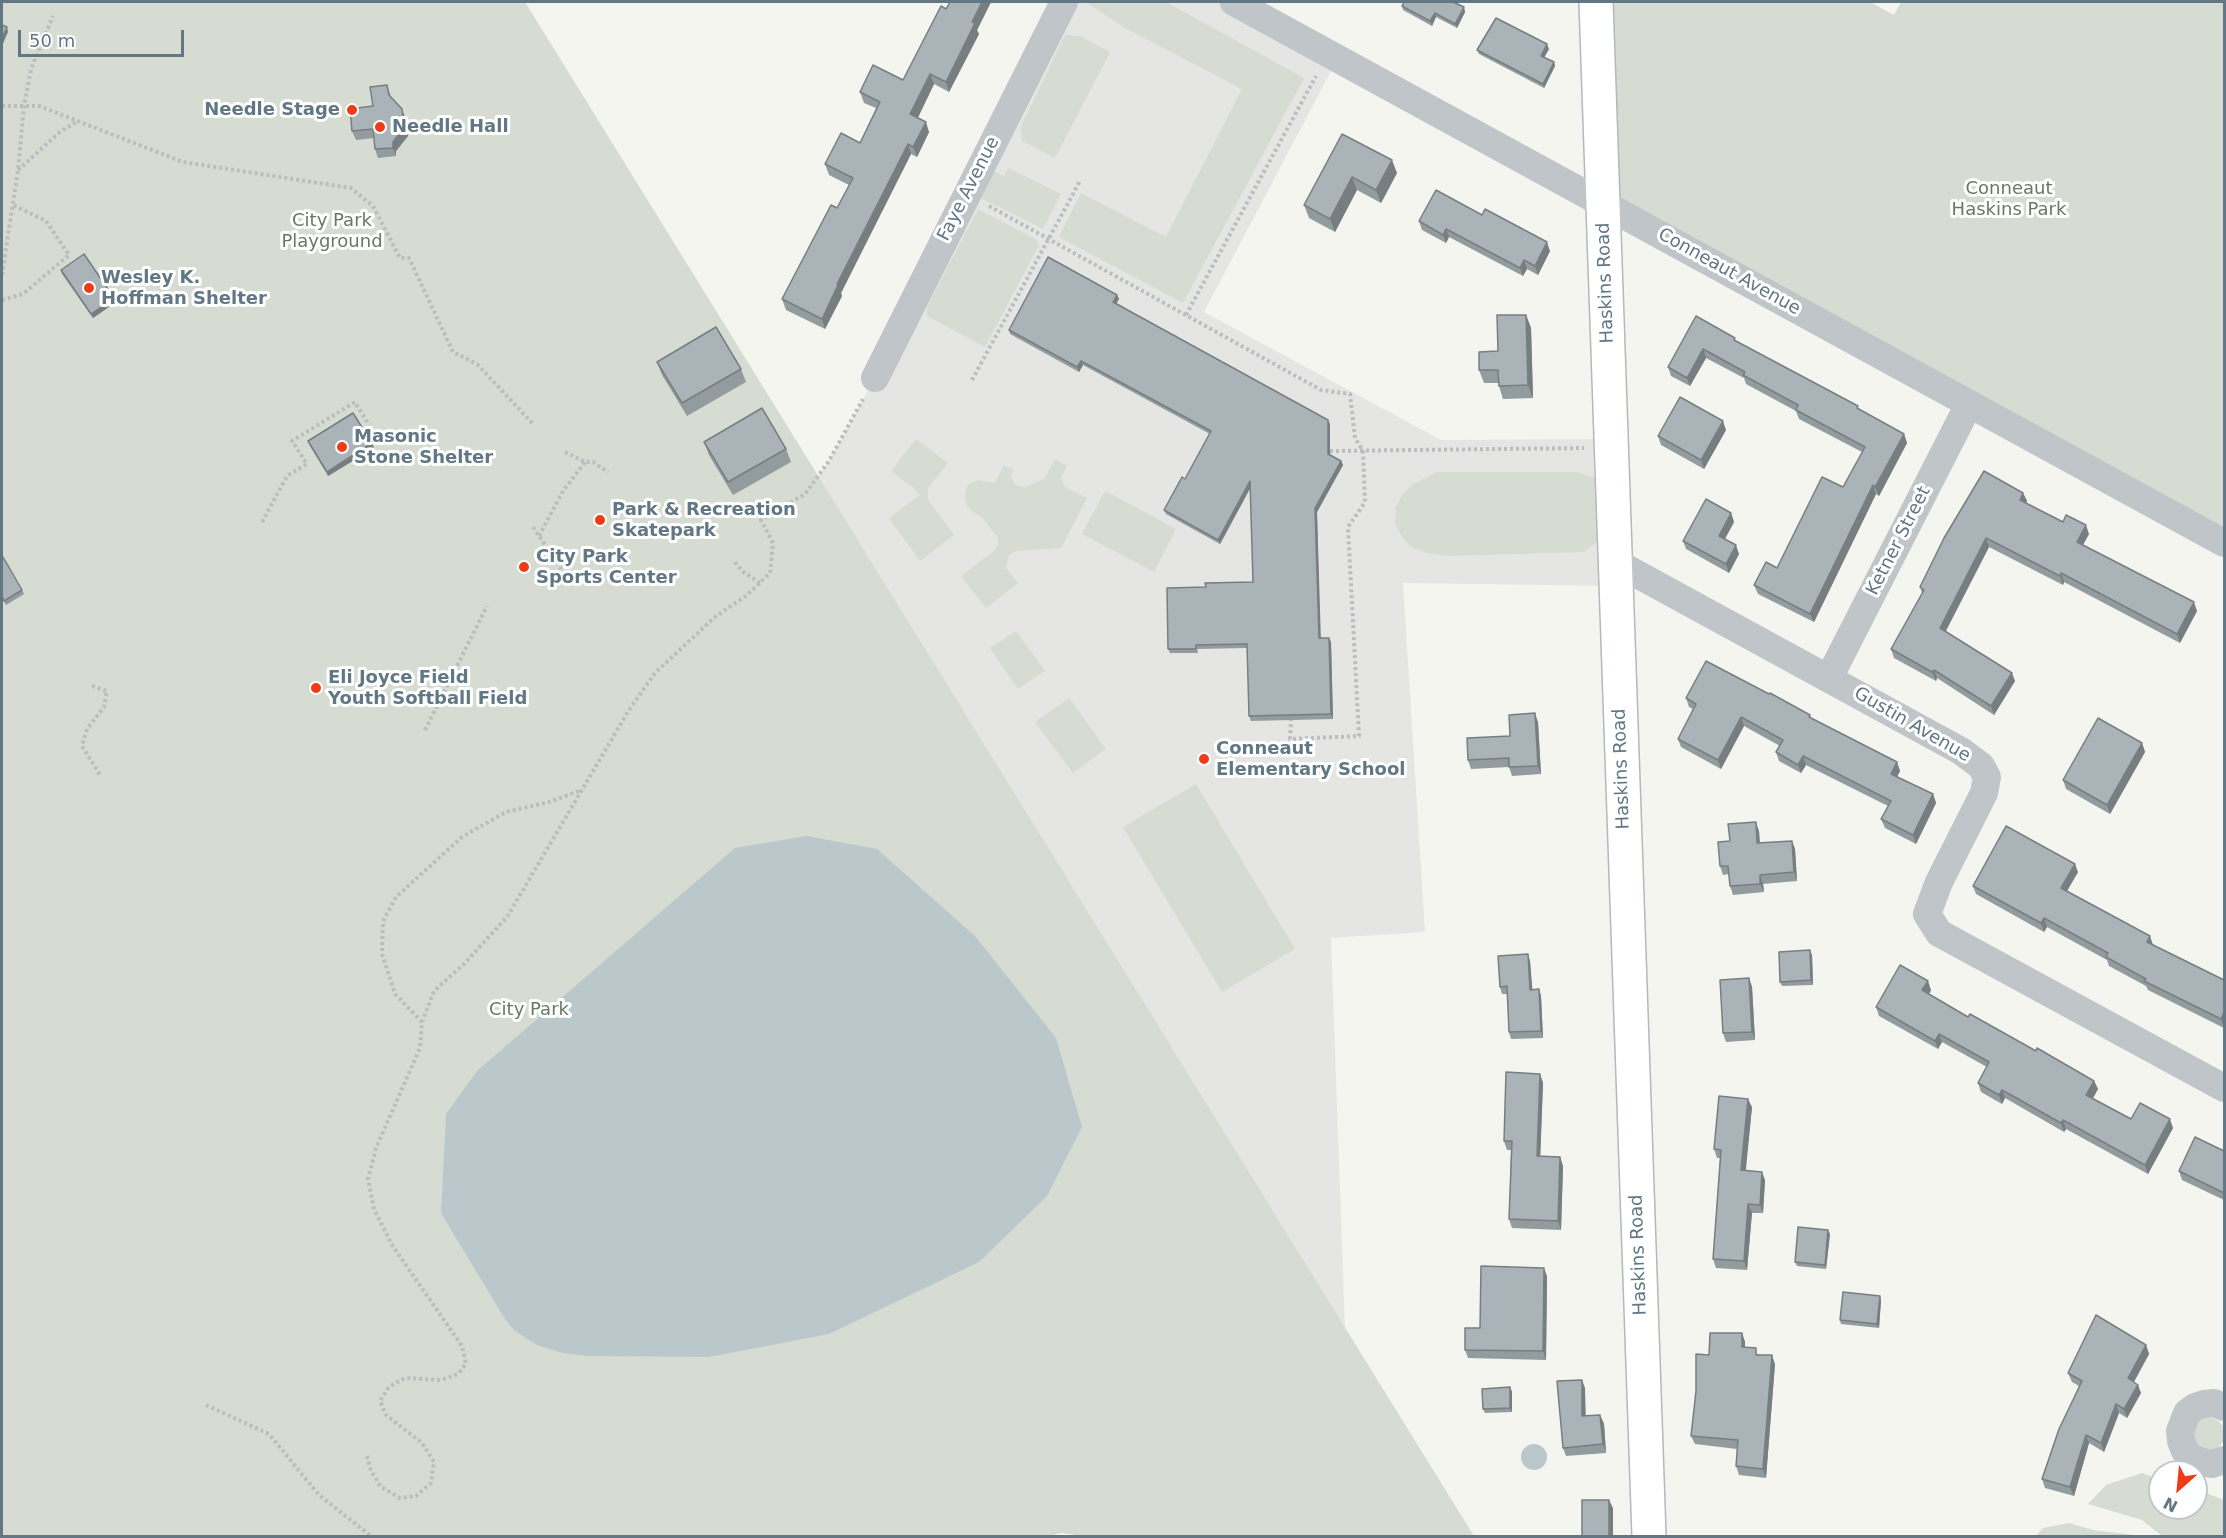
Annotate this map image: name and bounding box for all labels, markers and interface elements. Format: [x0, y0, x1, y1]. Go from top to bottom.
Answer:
scale bar [21, 18, 188, 56]
text: 50 m [29, 30, 75, 51]
place label: Needle Stage [204, 99, 340, 121]
marker: Needle Stage [345, 103, 359, 117]
place label: Needle Hall [392, 116, 509, 138]
marker: Needle Hall [373, 120, 387, 134]
street label: Faye Avenue [933, 133, 1005, 245]
park label: Conneaut Haskins Park [1952, 178, 2066, 220]
park label: City Park Playground [281, 210, 383, 252]
street label: Haskins Road [1593, 222, 1619, 344]
street label: Conneaut Avenue [1654, 224, 1804, 320]
place label: Wesley K. Hoffman Shelter [101, 267, 267, 310]
marker: Wesley K. Hoffman Shelter [82, 281, 96, 295]
place label: Masonic Stone Shelter [354, 426, 493, 468]
marker: Masonic Stone Shelter [335, 440, 349, 454]
street label: Ketner Street [1862, 483, 1936, 599]
place label: Park & Recreation Skatepark [612, 499, 796, 542]
marker: Park & Recreation Skatepark [593, 513, 607, 527]
place label: City Park Sports Center [536, 546, 677, 588]
marker: City Park Sports Center [517, 560, 531, 574]
place label: Eli Joyce Field Youth Softball Field [328, 667, 527, 710]
marker: Eli Joyce Field Youth Softball Field [309, 681, 323, 695]
street label: Gustin Avenue [1850, 683, 1974, 767]
street label: Haskins Road [1609, 708, 1635, 830]
place label: Conneaut Elementary School [1216, 738, 1405, 780]
marker: Conneaut Elementary School [1197, 752, 1211, 766]
park label: City Park [489, 999, 569, 1021]
street label: Haskins Road [1626, 1194, 1652, 1316]
north arrow [2148, 1460, 2208, 1520]
text: N [2160, 1493, 2181, 1516]

